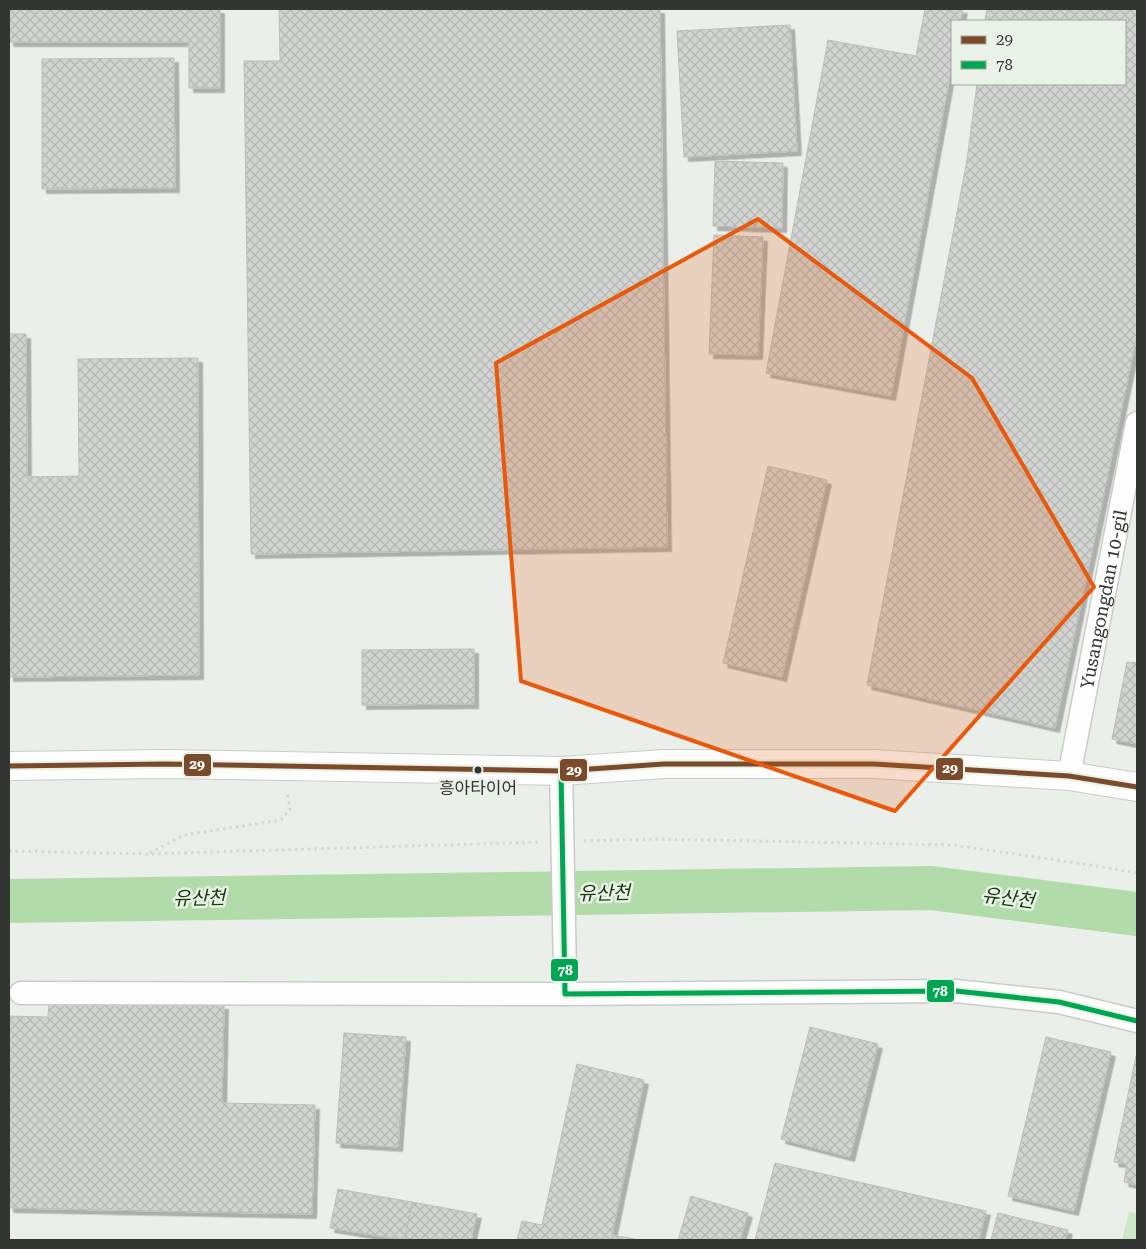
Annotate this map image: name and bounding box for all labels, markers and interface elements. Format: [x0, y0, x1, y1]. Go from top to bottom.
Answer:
legend [951, 20, 1126, 85]
text: 29 [996, 31, 1013, 49]
text: 78 [996, 56, 1013, 74]
street label: Yusangongdan 10-gil [1076, 508, 1131, 691]
line badge: 29 [183, 753, 212, 777]
text: 29 [189, 756, 205, 772]
line badge: 29 [935, 757, 964, 781]
line badge: 29 [559, 758, 588, 782]
text: 29 [942, 760, 958, 776]
text: 29 [566, 762, 582, 778]
marker: 흥아타이어 [473, 765, 483, 775]
place label: 흥아타이어 [439, 778, 517, 798]
water label: 유산천 [578, 881, 632, 905]
water label: 유산천 [981, 883, 1037, 913]
water label: 유산천 [173, 886, 227, 910]
line badge: 78 [550, 958, 579, 982]
text: 78 [557, 962, 573, 978]
line badge: 78 [926, 979, 955, 1003]
text: 78 [932, 983, 948, 999]

